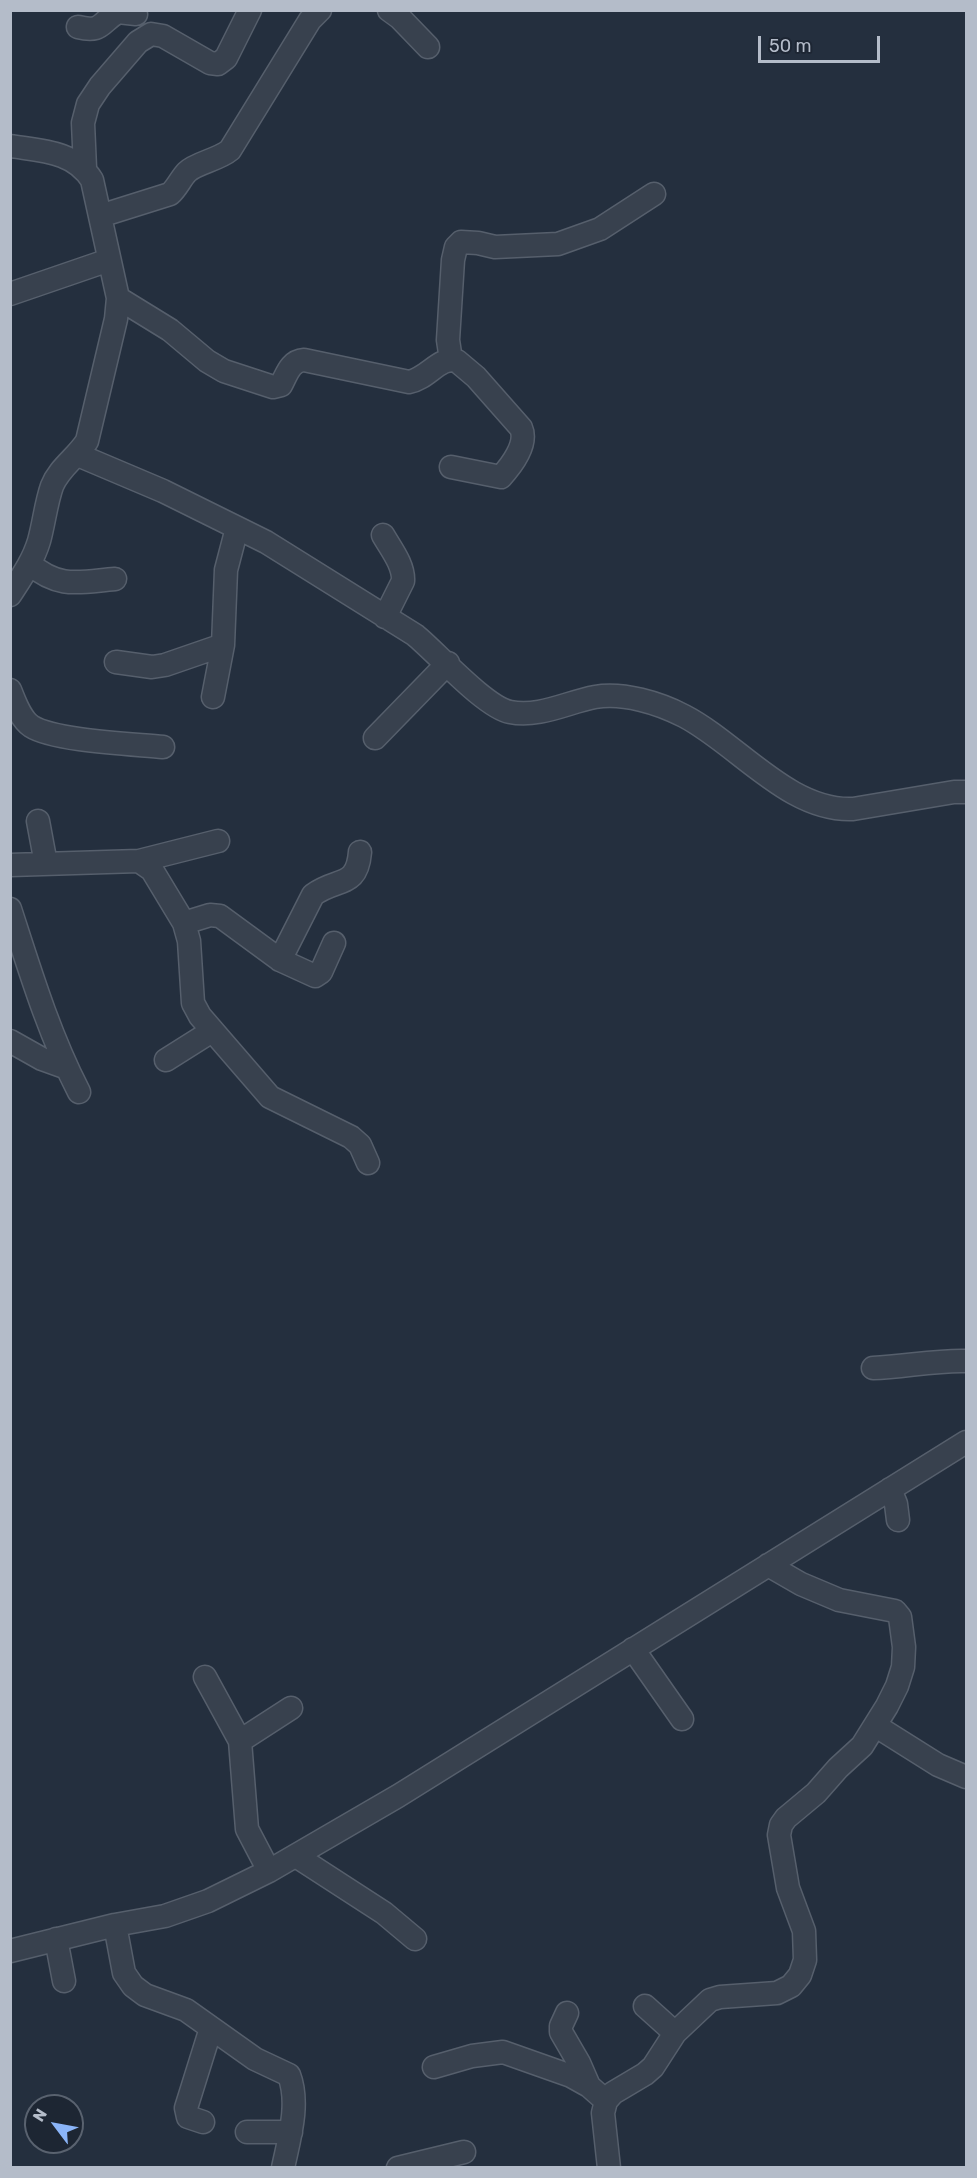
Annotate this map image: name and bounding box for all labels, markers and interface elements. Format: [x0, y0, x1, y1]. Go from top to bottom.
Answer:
scale bar [761, 24, 882, 62]
text: 50 m [769, 35, 812, 57]
north arrow [24, 2094, 84, 2154]
text: N [29, 2105, 51, 2125]

